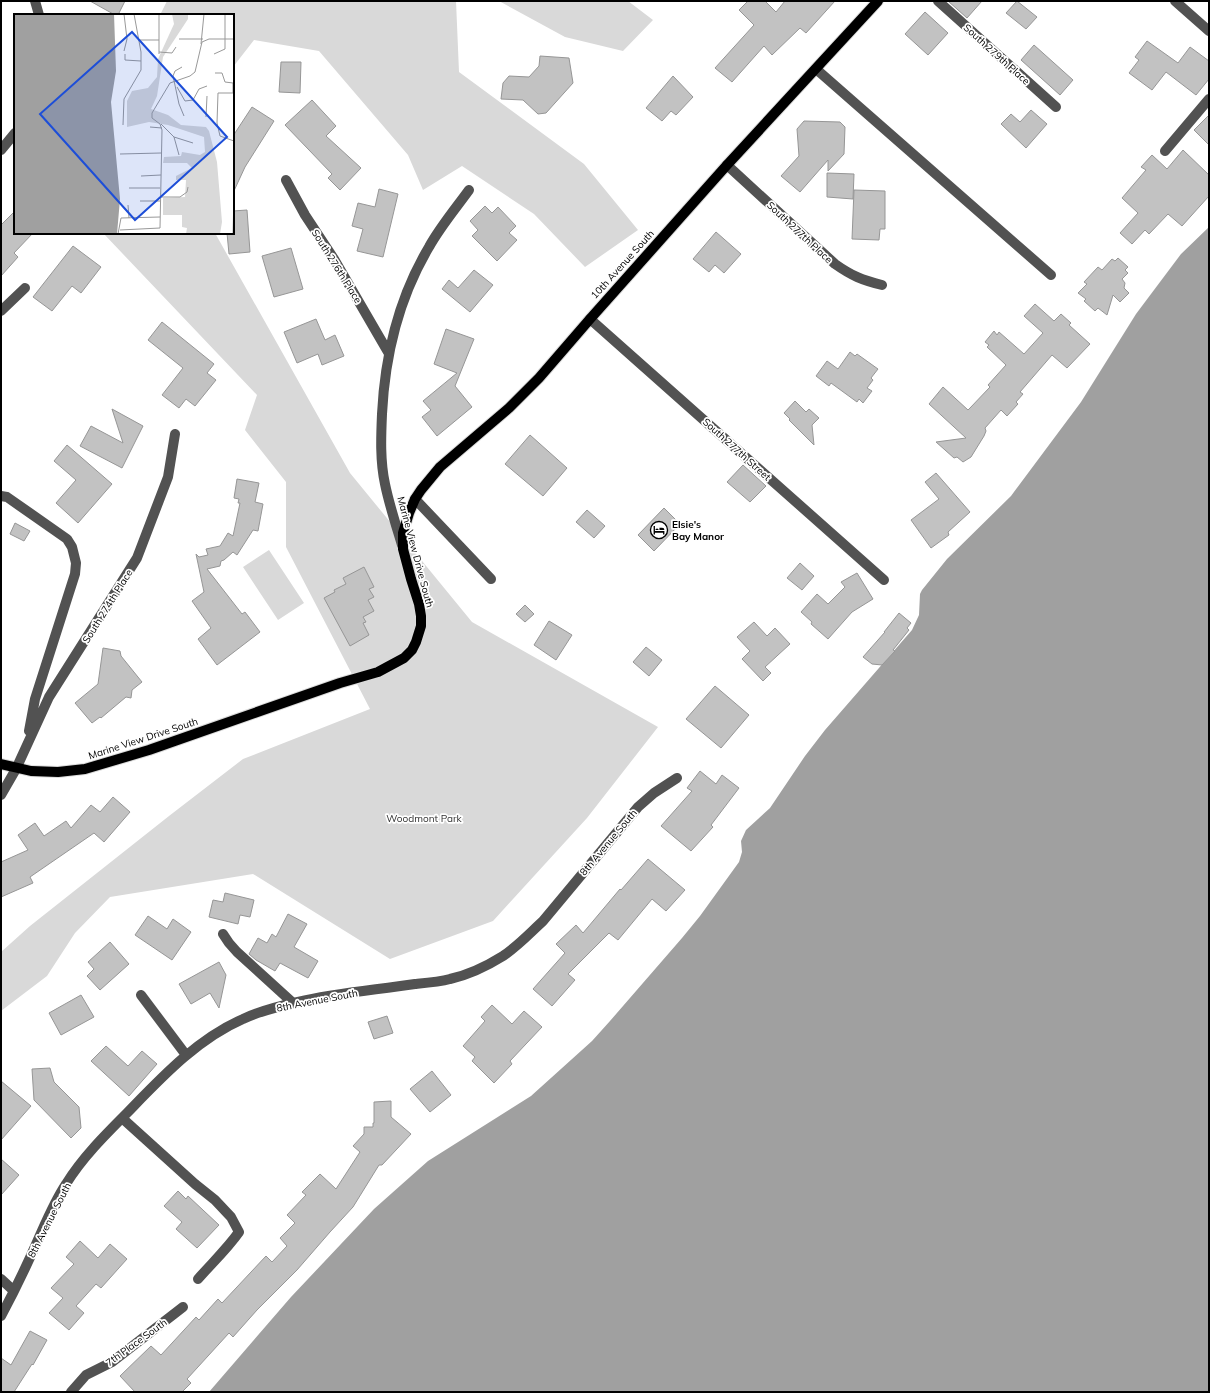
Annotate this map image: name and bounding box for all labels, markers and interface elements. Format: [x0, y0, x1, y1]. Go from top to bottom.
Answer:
inset map [14, 14, 234, 234]
street label: South 279th Place [961, 21, 1033, 88]
street label: South 277th Place [764, 199, 835, 266]
street label: South 276th Place [309, 227, 365, 306]
street label: 10th Avenue South [588, 227, 657, 302]
street label: South 277th Street [700, 415, 774, 484]
street label: Marine View Drive South [394, 495, 437, 609]
place label: Elsie's Bay Manor [672, 518, 724, 543]
hotel icon: Elsie's Bay Manor [649, 520, 669, 540]
street label: South 274th Place [79, 567, 135, 646]
street label: Marine View Drive South [87, 715, 200, 762]
street label: 8th Avenue South [577, 806, 640, 878]
park label: Woodmont Park [386, 812, 463, 825]
street label: 8th Avenue South [275, 986, 359, 1015]
street label: 8th Avenue South [25, 1180, 74, 1260]
street label: 7th Place South [103, 1316, 170, 1369]

